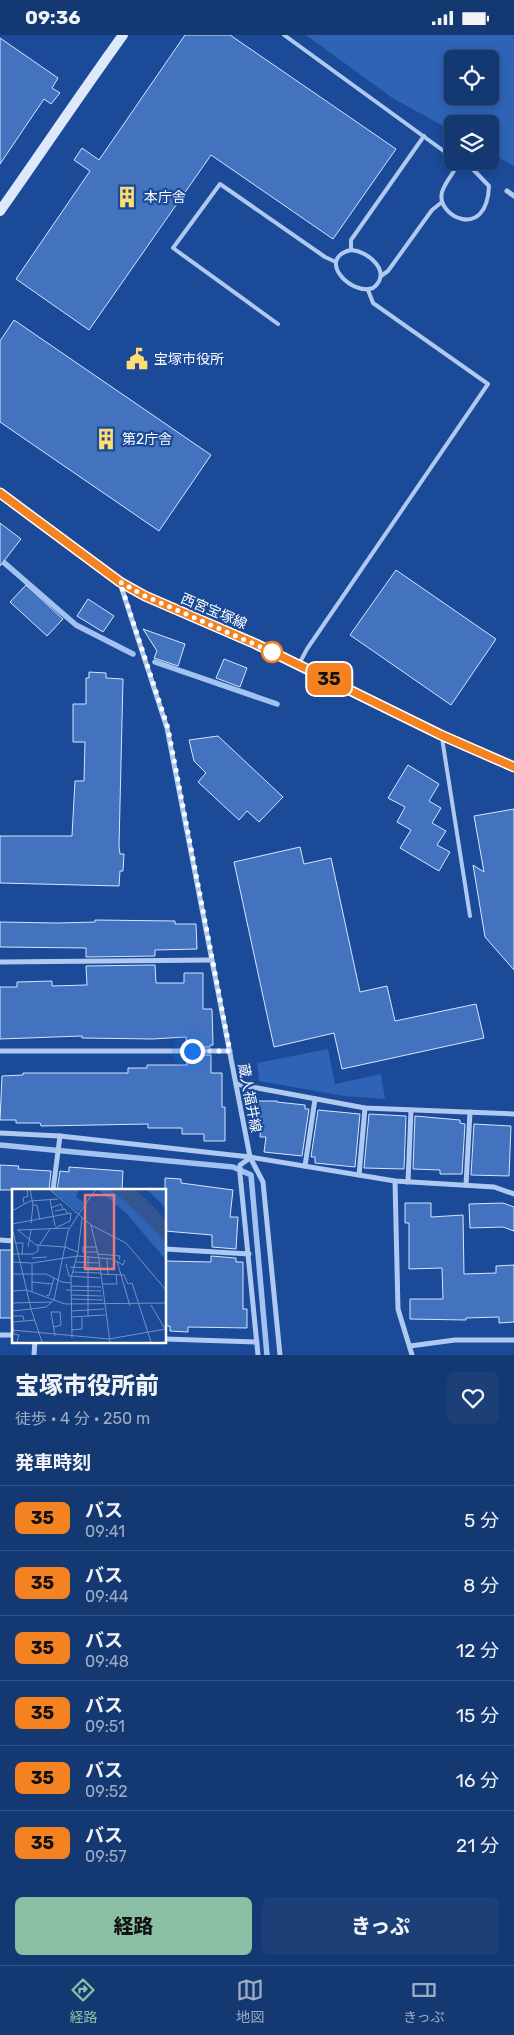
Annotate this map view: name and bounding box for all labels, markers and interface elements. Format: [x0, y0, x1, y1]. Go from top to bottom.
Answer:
text: 09:36 [25, 6, 81, 29]
map controls [444, 50, 499, 170]
button: locate [444, 50, 499, 105]
button: layers [444, 115, 499, 170]
building icon: 本庁舎 [114, 184, 140, 210]
place label: 本庁舎 [144, 189, 186, 206]
public building icon: 宝塚市役所 [124, 346, 150, 372]
place label: 宝塚市役所 [154, 351, 224, 368]
building icon: 第2庁舎 [93, 426, 119, 452]
place label: 第2庁舎 [122, 431, 172, 448]
street label: 西宮宝塚線 [178, 590, 249, 633]
unlabelled marker [261, 641, 283, 663]
line badge: 35 [306, 663, 352, 695]
text: 35 [317, 668, 341, 690]
your location [180, 1039, 205, 1064]
street label: 蔵人福井線 [234, 1062, 265, 1134]
inset map [12, 1189, 166, 1343]
text: 宝塚市役所前 [15, 1372, 159, 1400]
button: heart [447, 1372, 499, 1424]
text: 徒歩 · 4 分 · 250 m [15, 1409, 150, 1428]
text: 発車時刻 [15, 1451, 91, 1474]
text: バス [85, 1499, 123, 1522]
text: 35 [31, 1507, 54, 1529]
text: 5 分 [464, 1509, 499, 1532]
text: 09:41 [85, 1522, 125, 1541]
text: バス [85, 1564, 123, 1587]
text: 35 [31, 1572, 54, 1594]
text: 8 分 [463, 1574, 499, 1597]
text: 09:44 [85, 1587, 129, 1606]
text: バス [85, 1629, 123, 1652]
text: 35 [31, 1637, 54, 1659]
text: 12 分 [456, 1639, 499, 1662]
text: 09:48 [85, 1652, 129, 1671]
text: バス [85, 1694, 123, 1717]
text: 35 [31, 1702, 54, 1724]
text: 15 分 [456, 1704, 499, 1727]
text: 09:51 [85, 1717, 125, 1736]
text: バス [85, 1759, 123, 1782]
text: 35 [31, 1767, 54, 1789]
text: 16 分 [456, 1769, 499, 1792]
text: 09:52 [85, 1782, 128, 1801]
text: バス [85, 1824, 123, 1847]
text: 35 [31, 1832, 54, 1854]
text: 21 分 [456, 1834, 499, 1857]
text: 09:57 [85, 1847, 126, 1866]
button: 経路 [15, 1897, 252, 1955]
button: きっぷ [262, 1897, 499, 1955]
tab: 経路 [69, 1976, 97, 2026]
tab: 地図 [236, 1976, 264, 2026]
tab: きっぷ [403, 1976, 445, 2026]

